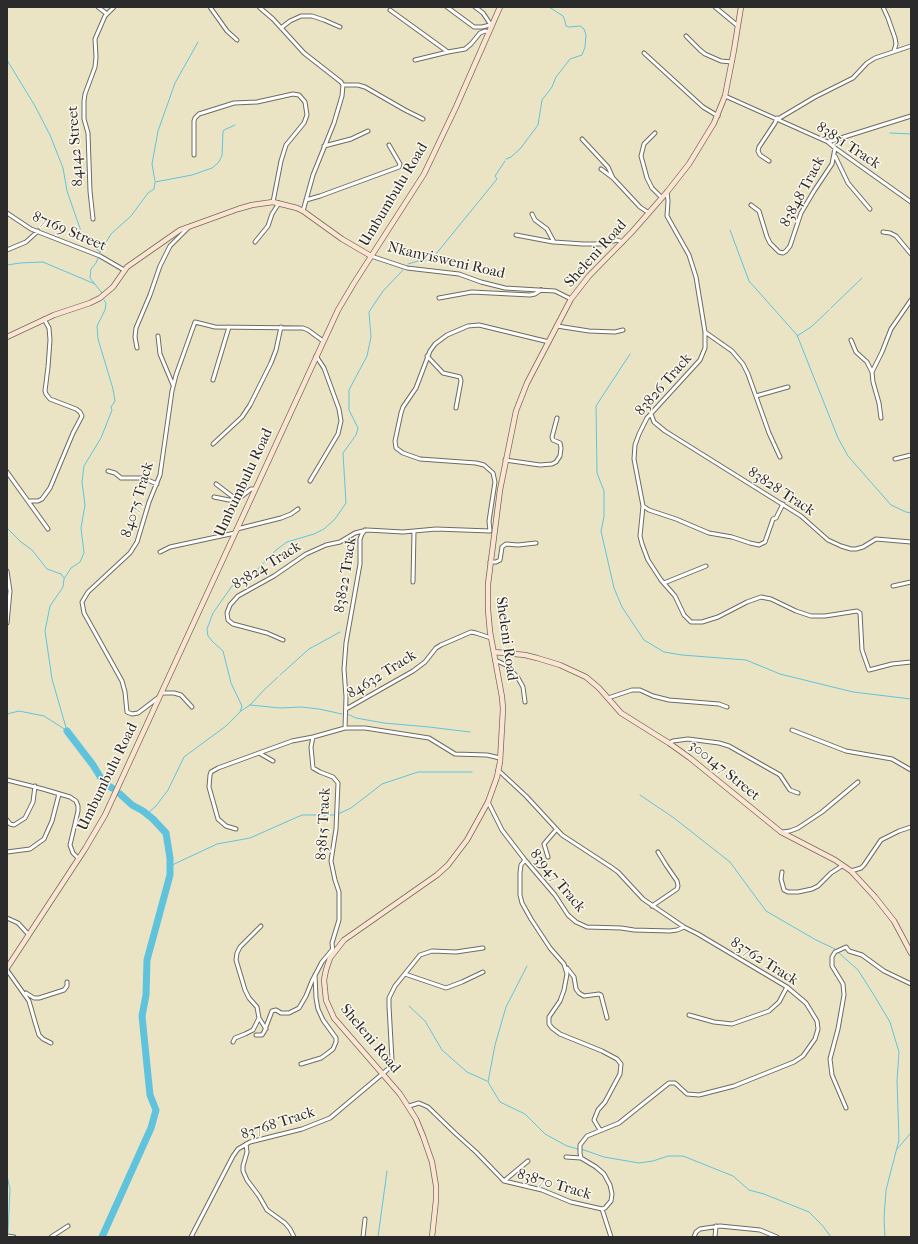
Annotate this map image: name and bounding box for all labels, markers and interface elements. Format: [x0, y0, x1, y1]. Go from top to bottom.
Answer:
street label: 84142 Street [64, 105, 88, 187]
street label: 83851 Track [812, 119, 884, 173]
street label: Umbumbulu Road [356, 140, 432, 250]
street label: 83848 Track [777, 154, 829, 230]
street label: 87169 Street [29, 208, 109, 256]
street label: Sheleni Road [561, 217, 631, 291]
street label: Nkanyisweni Road [385, 239, 507, 283]
street label: 83826 Track [632, 350, 696, 420]
street label: Umbumbulu Road [211, 426, 277, 540]
street label: 84075 Track [118, 460, 158, 540]
street label: 83828 Track [744, 464, 818, 520]
street label: 83822 Track [331, 536, 361, 614]
street label: 83824 Track [229, 538, 305, 594]
street label: Sheleni Road [491, 596, 521, 682]
street label: 84632 Track [344, 647, 420, 703]
street label: Umbumbulu Road [74, 720, 142, 834]
street label: 300147 Street [685, 737, 763, 805]
street label: 83815 Track [313, 787, 335, 861]
street label: 83947 Track [525, 846, 589, 916]
street label: 83762 Track [727, 934, 801, 990]
street label: Sheleni Road [336, 1001, 404, 1077]
street label: 83768 Track [239, 1104, 317, 1144]
street label: 83870 Track [515, 1166, 593, 1204]

